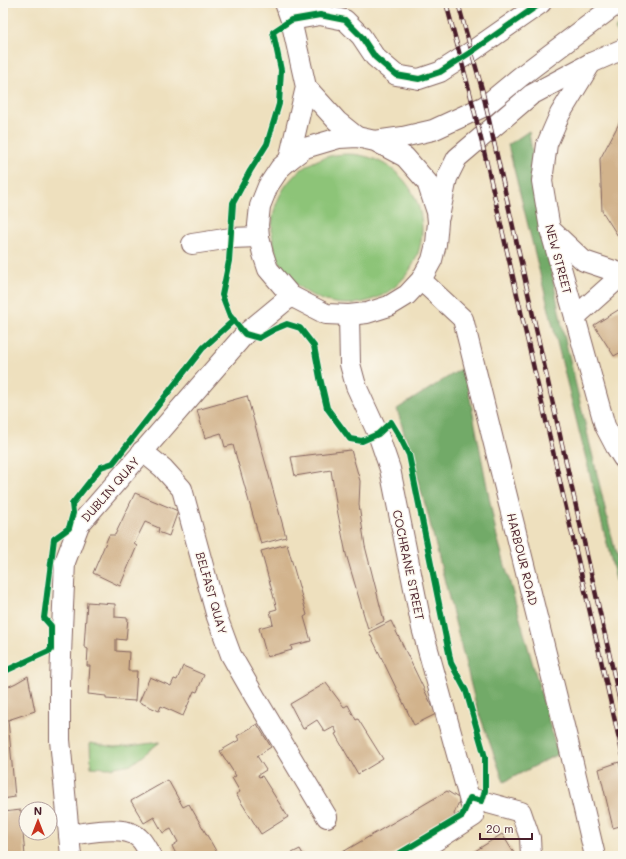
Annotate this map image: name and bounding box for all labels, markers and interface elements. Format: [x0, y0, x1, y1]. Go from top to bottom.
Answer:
street label: NEW STREET [542, 222, 576, 296]
street label: DUBLIN QUAY [77, 453, 143, 525]
street label: COCHRANE STREET [389, 508, 429, 622]
street label: HARBOUR ROAD [504, 511, 542, 607]
street label: BELFAST QUAY [193, 550, 231, 636]
north arrow [18, 801, 58, 841]
text: N [34, 803, 42, 818]
scale bar [480, 815, 532, 841]
text: 20 m [486, 820, 514, 836]

